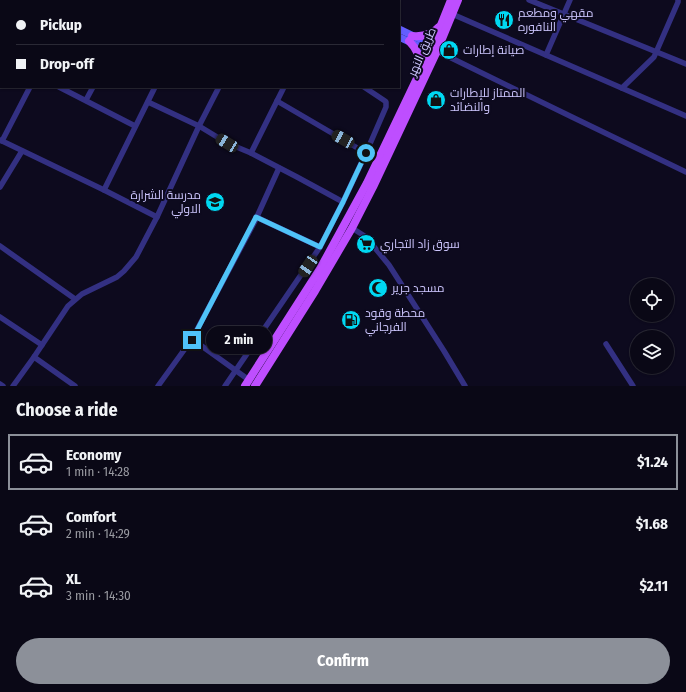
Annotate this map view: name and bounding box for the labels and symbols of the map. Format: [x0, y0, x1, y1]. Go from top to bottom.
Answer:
place label: مقهي ومطعم النافوره [518, 6, 594, 34]
restaurant icon: مقهي ومطعم النافوره [493, 9, 515, 31]
street label: طريق النهر [405, 25, 439, 79]
shop icon: صيانة إطارات [438, 39, 460, 61]
place label: صيانة إطارات [463, 43, 524, 57]
place label: الممتاز للإطارات والنضائد [450, 86, 525, 114]
shop icon: الممتاز للإطارات والنضائد [425, 89, 447, 111]
car [330, 128, 356, 150]
car [214, 132, 240, 154]
route start [357, 144, 375, 162]
place label: مدرسة الشرارة الاولي [130, 188, 201, 219]
school or university icon: مدرسة الشرارة الاولي [204, 191, 226, 213]
supermarket icon: سوق زاد التجاري [355, 233, 377, 255]
place label: سوق زاد التجاري [380, 237, 460, 254]
car [296, 253, 320, 279]
mosque icon: مسجد جرير [367, 277, 389, 299]
place label: مسجد جرير [391, 281, 445, 295]
place label: محطة وقود الفرجاني [365, 306, 425, 337]
fuel station icon: محطة وقود الفرجاني [340, 309, 362, 331]
callout: 2 min [206, 326, 272, 354]
route end [183, 331, 201, 349]

